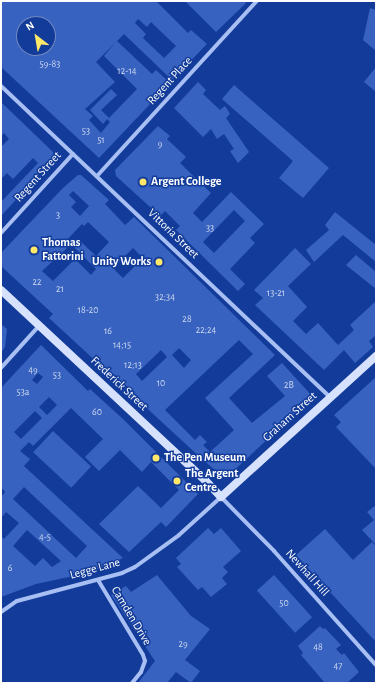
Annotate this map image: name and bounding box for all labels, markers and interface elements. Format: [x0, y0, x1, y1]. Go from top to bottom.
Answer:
north arrow [16, 16, 56, 56]
text: N [24, 19, 36, 33]
street label: Regent Place [145, 54, 195, 108]
house number: 59-83 [40, 59, 60, 71]
house number: 12-14 [117, 66, 137, 78]
house number: 53 [82, 126, 90, 138]
house number: 51 [97, 135, 105, 147]
house number: 9 [158, 139, 162, 151]
street label: Regent Street [11, 149, 65, 205]
place label: Argent College [151, 175, 221, 189]
marker: Argent College [138, 177, 148, 187]
street label: Vittoria Street [144, 206, 202, 262]
house number: 3 [56, 210, 60, 222]
house number: 33 [206, 223, 214, 235]
place label: Thomas Fattorini [42, 236, 84, 264]
marker: Thomas Fattorini [29, 245, 39, 255]
place label: Unity Works [92, 255, 151, 269]
marker: Unity Works [154, 257, 164, 267]
house number: 22 [32, 277, 42, 289]
house number: 21 [56, 284, 64, 296]
house number: 13-21 [267, 288, 285, 300]
house number: 32;34 [155, 292, 175, 304]
house number: 18-20 [77, 305, 99, 317]
house number: 28 [182, 314, 192, 326]
house number: 22;24 [196, 325, 216, 337]
house number: 16 [104, 326, 112, 338]
house number: 14;15 [113, 340, 131, 352]
street label: Frederick Street [87, 354, 151, 414]
house number: 12;13 [124, 360, 142, 372]
house number: 49 [28, 365, 38, 377]
house number: 53 [53, 370, 61, 382]
house number: 10 [157, 378, 165, 390]
house number: 2B [284, 380, 294, 392]
house number: 53a [17, 387, 29, 399]
street label: Graham Street [260, 389, 320, 445]
house number: 60 [92, 407, 102, 419]
place label: The Pen Museum [164, 451, 246, 465]
marker: The Pen Museum [151, 453, 161, 463]
place label: The Argent Centre [185, 467, 238, 495]
marker: The Argent Centre [172, 476, 182, 486]
house number: 4-5 [39, 532, 51, 544]
street label: Newhall Hill [282, 547, 332, 599]
street label: Legge Lane [68, 555, 122, 583]
house number: 6 [8, 563, 12, 575]
street label: Camden Drive [108, 584, 154, 648]
house number: 50 [279, 598, 289, 610]
house number: 29 [178, 639, 188, 651]
house number: 48 [313, 642, 323, 654]
house number: 47 [334, 661, 342, 673]

